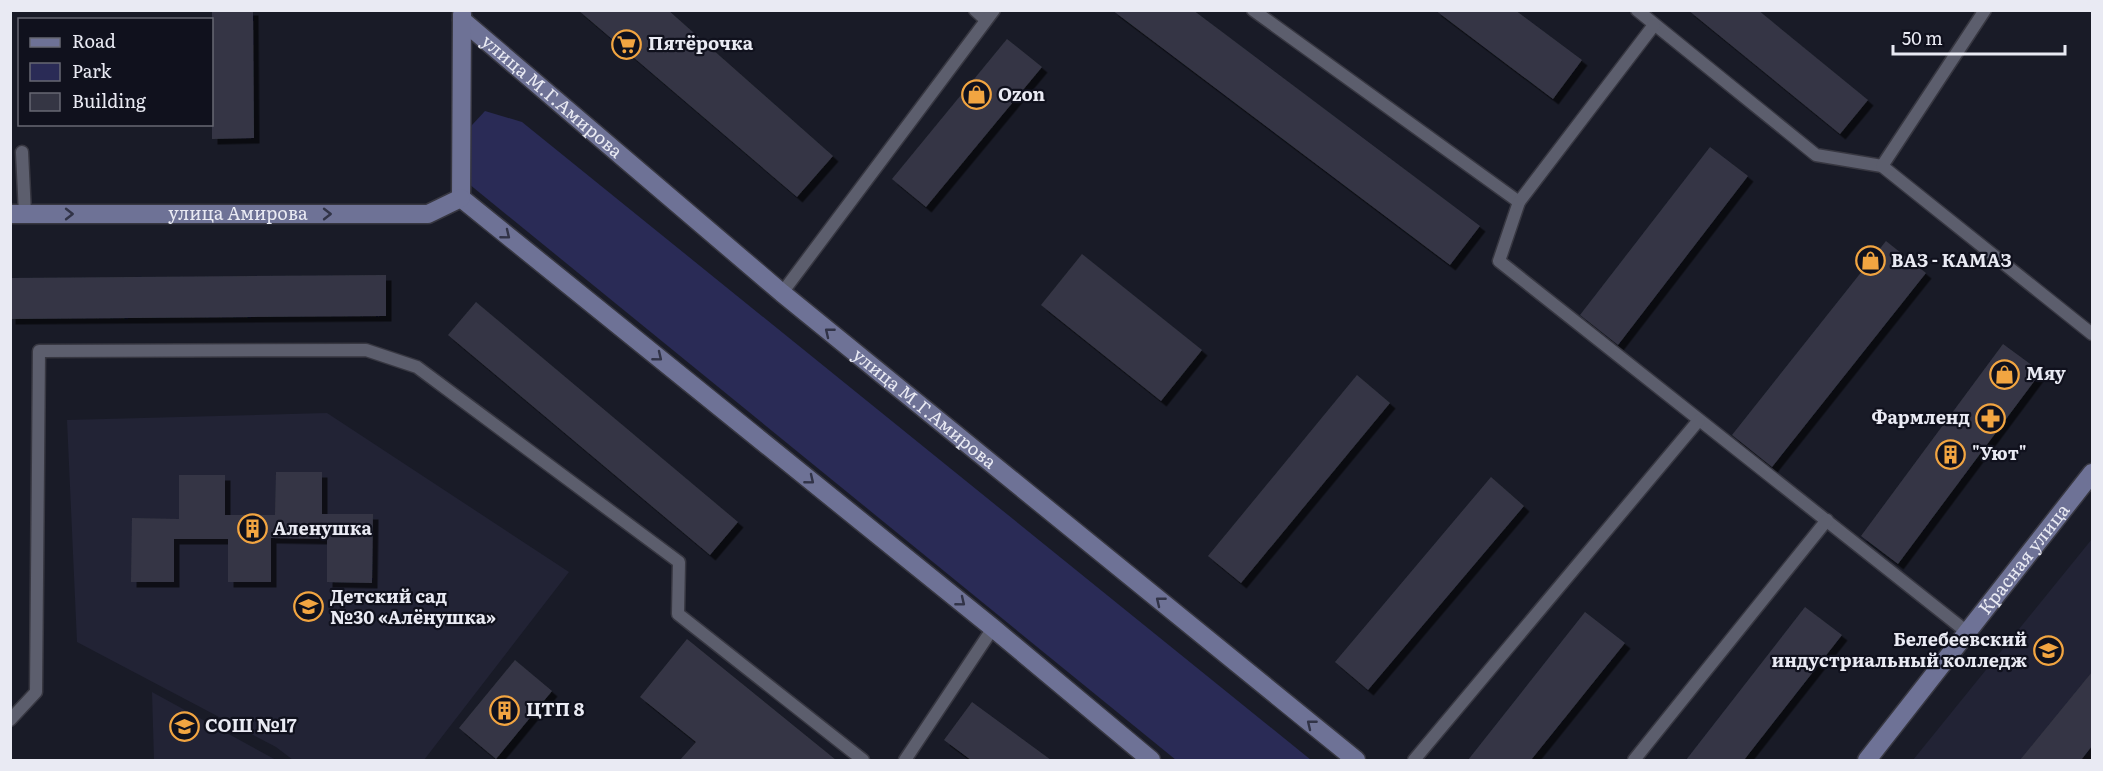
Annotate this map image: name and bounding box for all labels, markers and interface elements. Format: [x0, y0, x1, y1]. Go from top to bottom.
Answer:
legend [18, 18, 213, 126]
scale bar [1893, 18, 2066, 56]
text: 50 m [1902, 24, 1943, 51]
text: Road [72, 27, 116, 54]
street label: улица М.Г.Амирова [476, 27, 630, 164]
supermarket icon: Пятёрочка [611, 28, 643, 60]
place label: Пятёрочка [648, 29, 754, 56]
text: Park [72, 57, 113, 84]
shop icon: Ozon [961, 79, 993, 111]
place label: Ozon [998, 80, 1045, 107]
text: Building [72, 87, 147, 114]
street label: улица Амирова [168, 199, 308, 226]
one-way arrow [65, 208, 74, 220]
one-way arrow [323, 208, 332, 220]
one-way arrow [500, 227, 511, 238]
shop icon: ВАЗ - КАМАЗ [1854, 245, 1886, 277]
place label: ВАЗ - КАМАЗ [1891, 246, 2012, 273]
one-way arrow [825, 328, 836, 339]
street label: улица М.Г.Амирова [847, 341, 1003, 475]
one-way arrow [651, 350, 662, 361]
shop icon: Мяу [1989, 358, 2021, 390]
place label: Мяу [2026, 359, 2066, 386]
pharmacy icon: Фармленд [1975, 402, 2007, 434]
place label: Фармленд [1872, 403, 1970, 430]
building icon: "Уют" [1935, 438, 1967, 470]
place label: "Уют" [1972, 439, 2027, 466]
one-way arrow [803, 472, 814, 483]
street label: Красная улица [1971, 497, 2075, 620]
building icon: Аленушка [236, 513, 268, 545]
place label: Аленушка [273, 514, 372, 541]
place label: Детский сад №30 «Алёнушка» [330, 582, 496, 630]
school or university icon: Детский сад №30 «Алёнушка» [293, 591, 325, 623]
one-way arrow [955, 595, 966, 606]
one-way arrow [1156, 597, 1167, 608]
place label: Белебеевский индустриальный колледж [1771, 625, 2027, 673]
school or university icon: Белебеевский индустриальный колледж [2032, 634, 2064, 666]
building icon: ЦТП 8 [489, 694, 521, 726]
place label: ЦТП 8 [526, 695, 585, 722]
school or university icon: СОШ №17 [168, 710, 200, 742]
place label: СОШ №17 [205, 711, 297, 738]
one-way arrow [1307, 720, 1318, 731]

